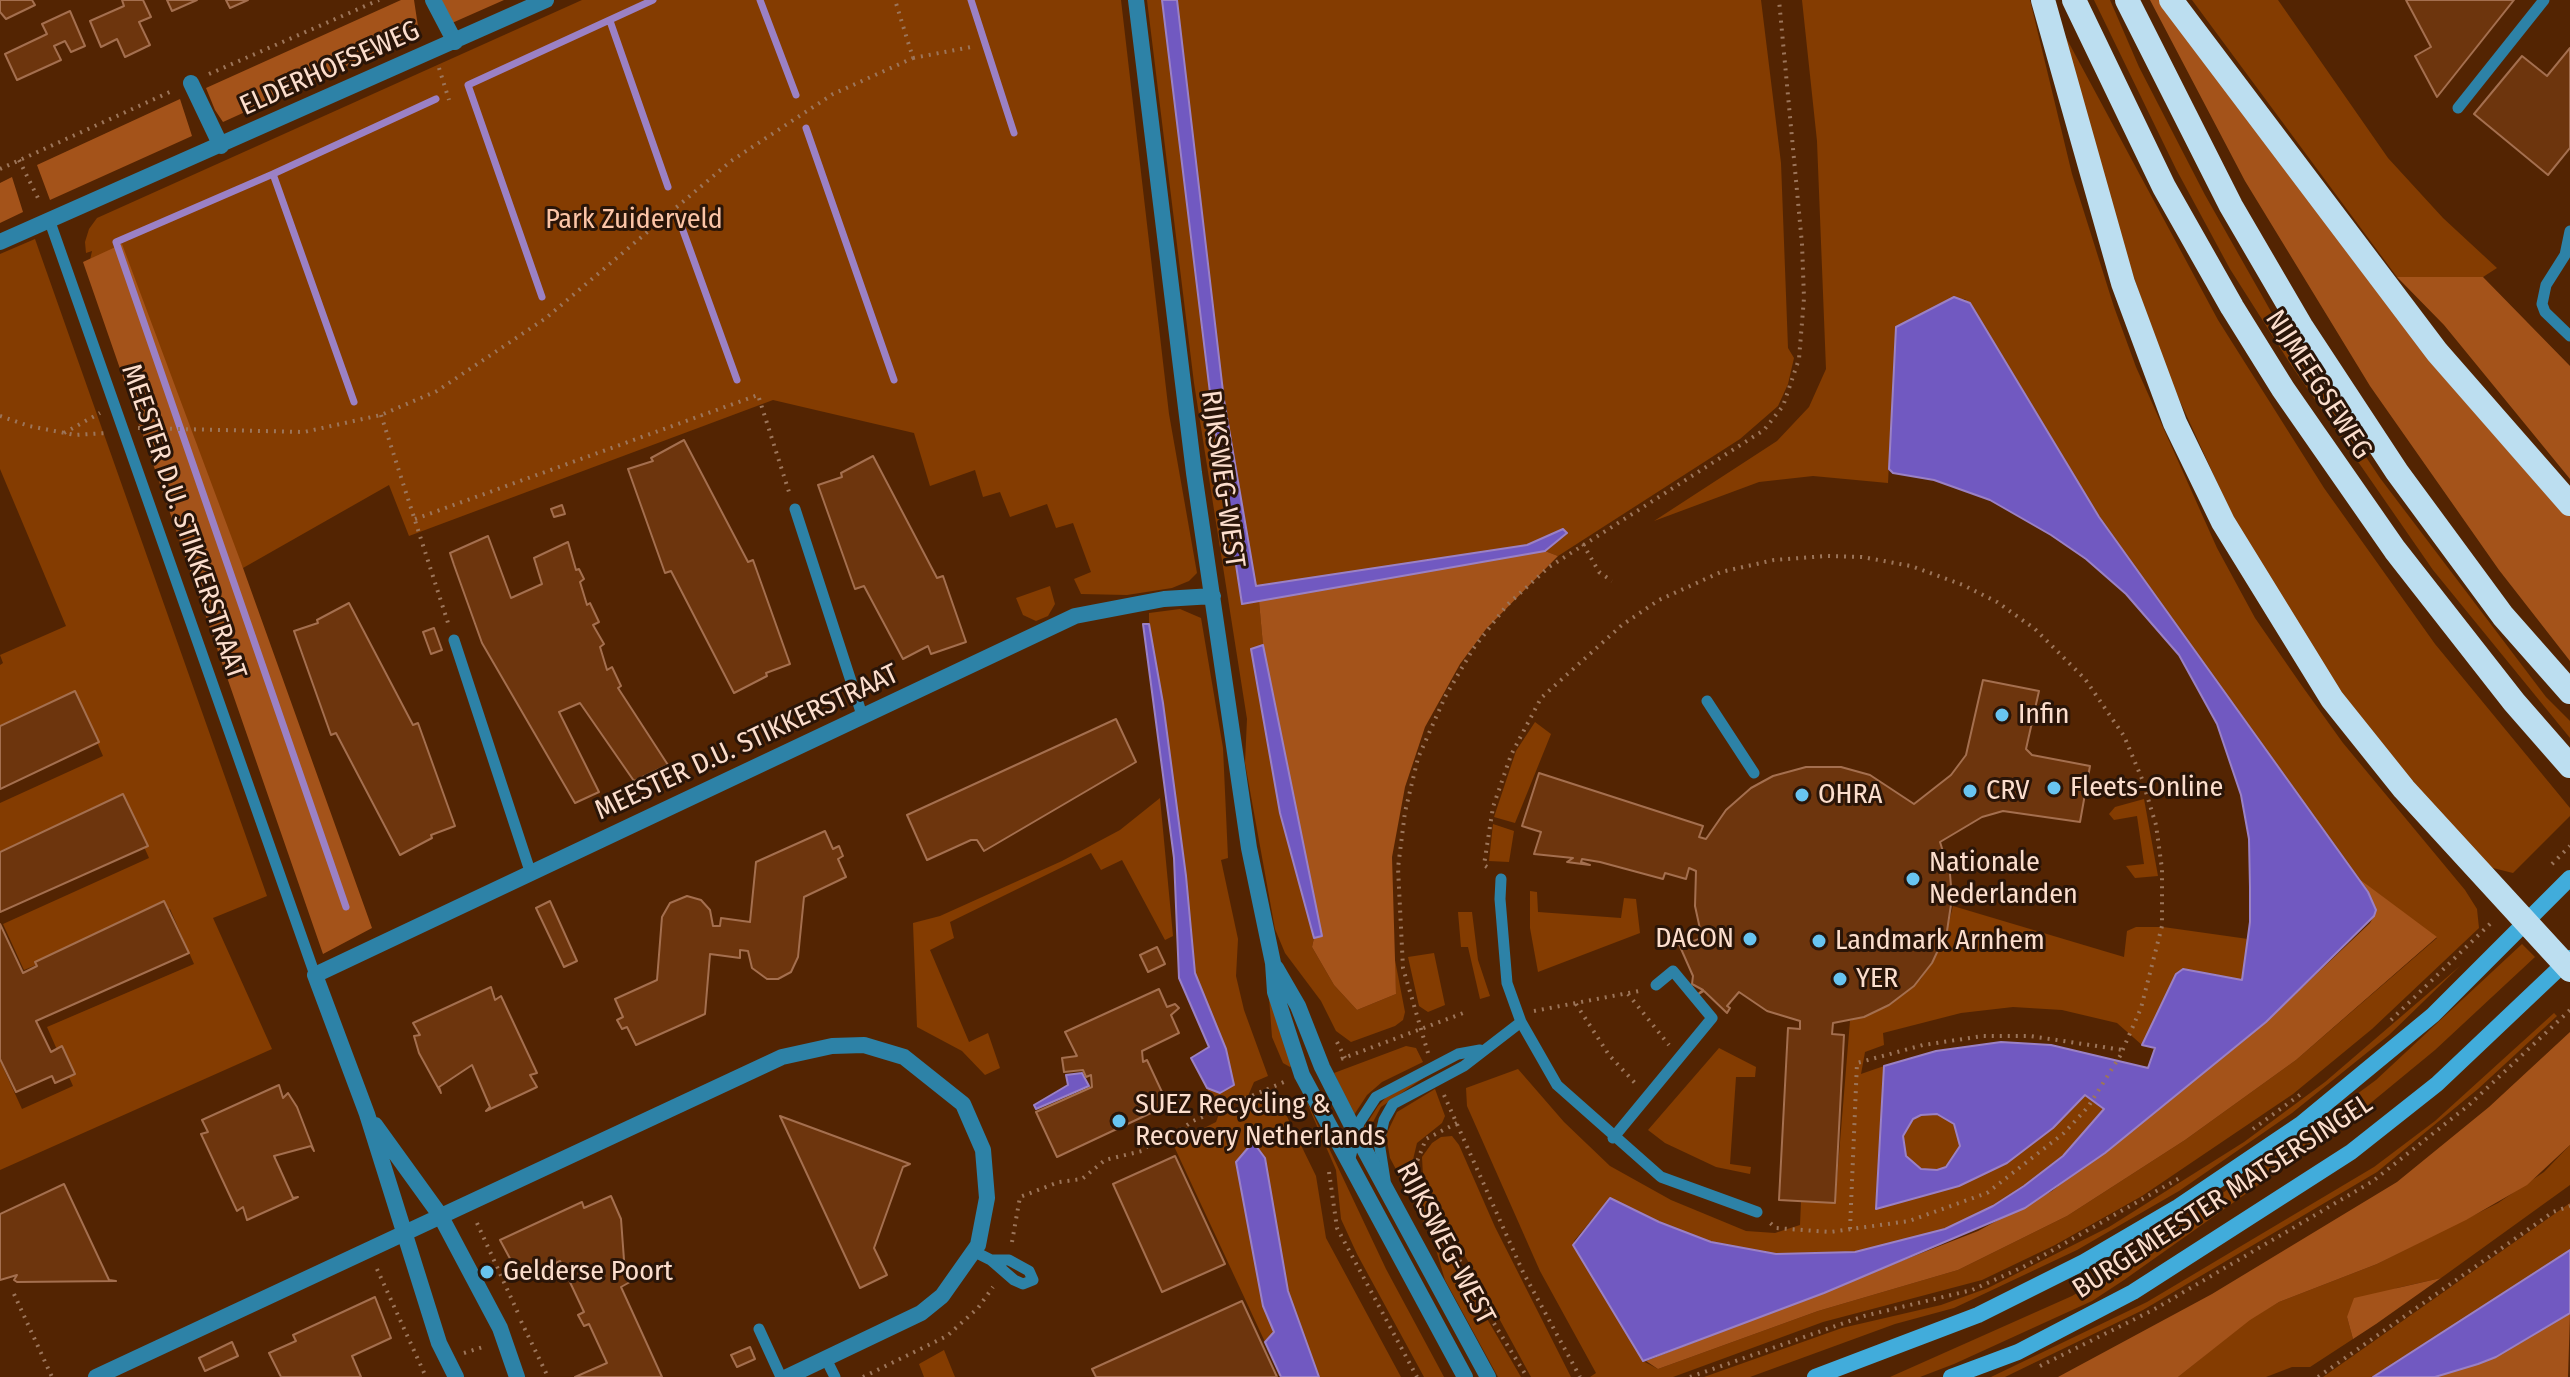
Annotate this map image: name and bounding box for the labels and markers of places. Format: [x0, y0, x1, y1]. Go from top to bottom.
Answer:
place label: Infin [2018, 698, 2069, 732]
marker: Infin [1993, 706, 2011, 724]
place label: Fleets-Online [2070, 771, 2223, 805]
place label: CRV [1986, 774, 2030, 808]
place label: OHRA [1818, 778, 1883, 812]
marker: Fleets-Online [2045, 779, 2063, 797]
marker: CRV [1961, 782, 1979, 800]
marker: OHRA [1793, 786, 1811, 804]
place label: Nationale Nederlanden [1929, 846, 2078, 912]
marker: Nationale Nederlanden [1904, 870, 1922, 888]
place label: DACON [1655, 922, 1734, 956]
place label: Landmark Arnhem [1835, 924, 2045, 958]
marker: DACON [1741, 930, 1759, 948]
marker: Landmark Arnhem [1810, 932, 1828, 950]
place label: YER [1856, 962, 1898, 996]
marker: YER [1831, 970, 1849, 988]
place label: SUEZ Recycling & Recovery Netherlands [1135, 1088, 1386, 1154]
marker: SUEZ Recycling & Recovery Netherlands [1110, 1112, 1128, 1130]
place label: Gelderse Poort [503, 1255, 673, 1289]
marker: Gelderse Poort [478, 1263, 496, 1281]

